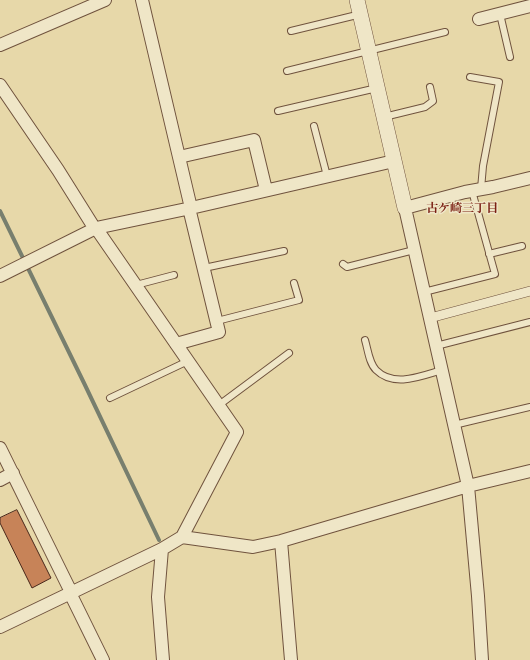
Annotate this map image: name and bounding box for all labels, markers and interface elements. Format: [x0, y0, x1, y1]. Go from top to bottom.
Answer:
district label: 古ケ崎三丁目 [426, 202, 498, 216]

